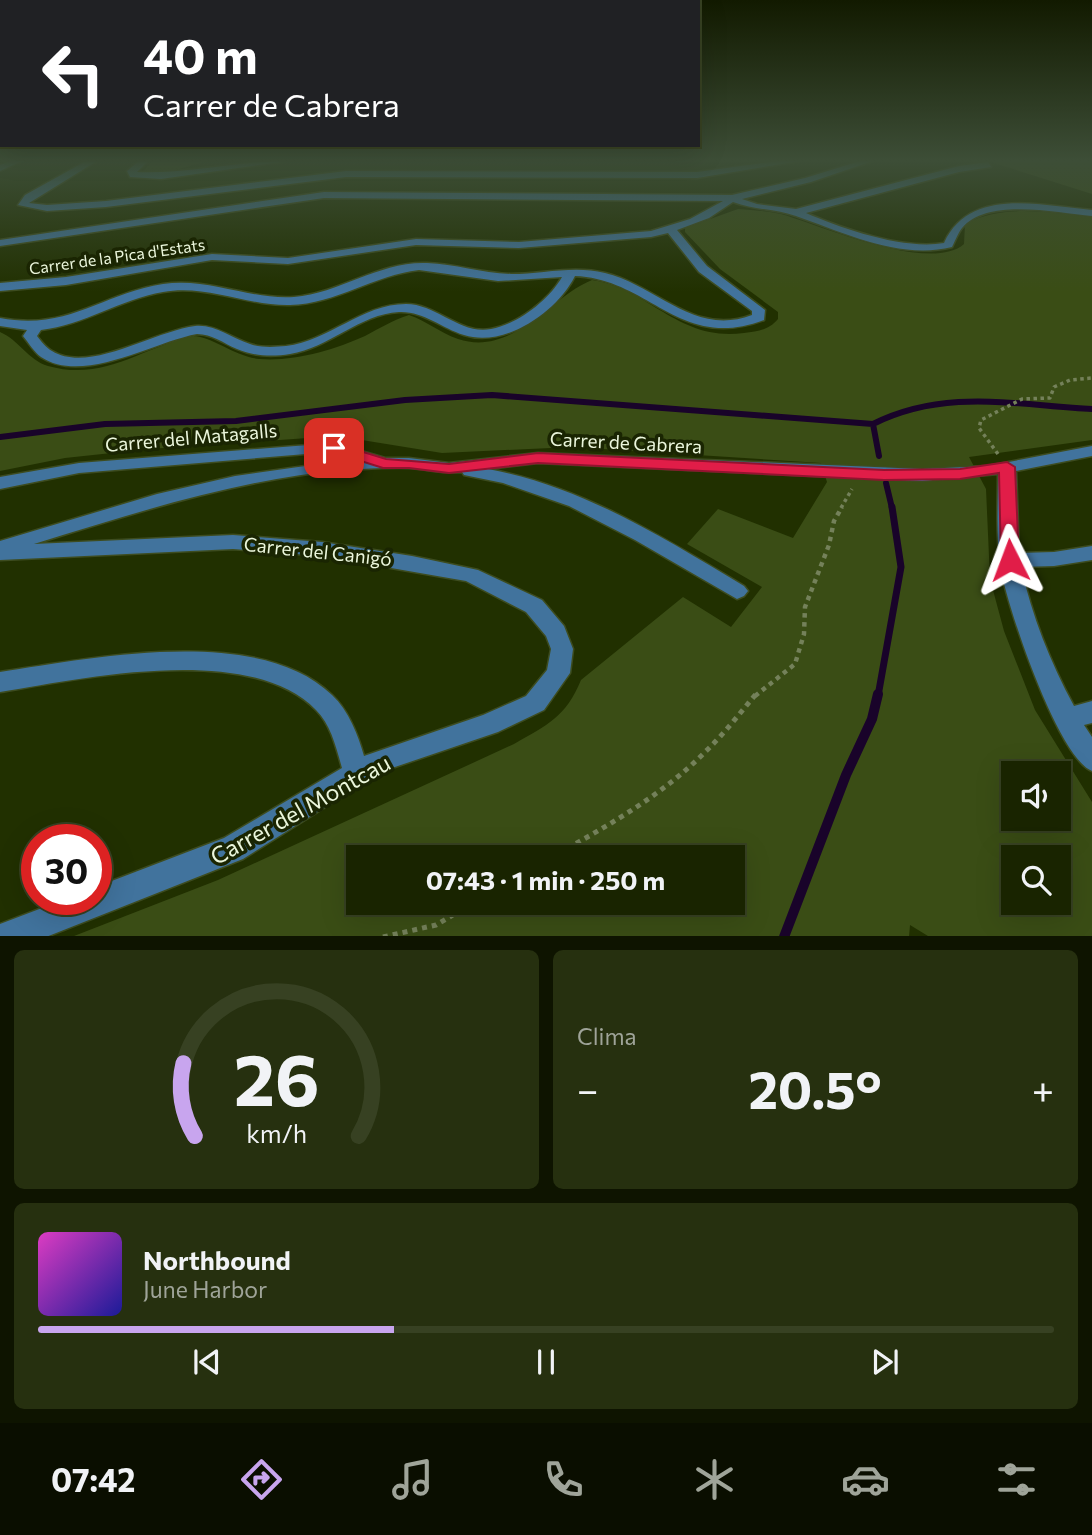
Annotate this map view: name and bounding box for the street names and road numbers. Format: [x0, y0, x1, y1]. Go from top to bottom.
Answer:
street label: Carrer de la Pica d'Estats [28, 234, 206, 278]
street label: Carrer del Matagalls [104, 418, 278, 456]
street label: Carrer de Cabrera [549, 427, 703, 457]
street label: Carrer del Canigó [243, 532, 393, 570]
street label: Carrer del Montcau [205, 748, 395, 870]

